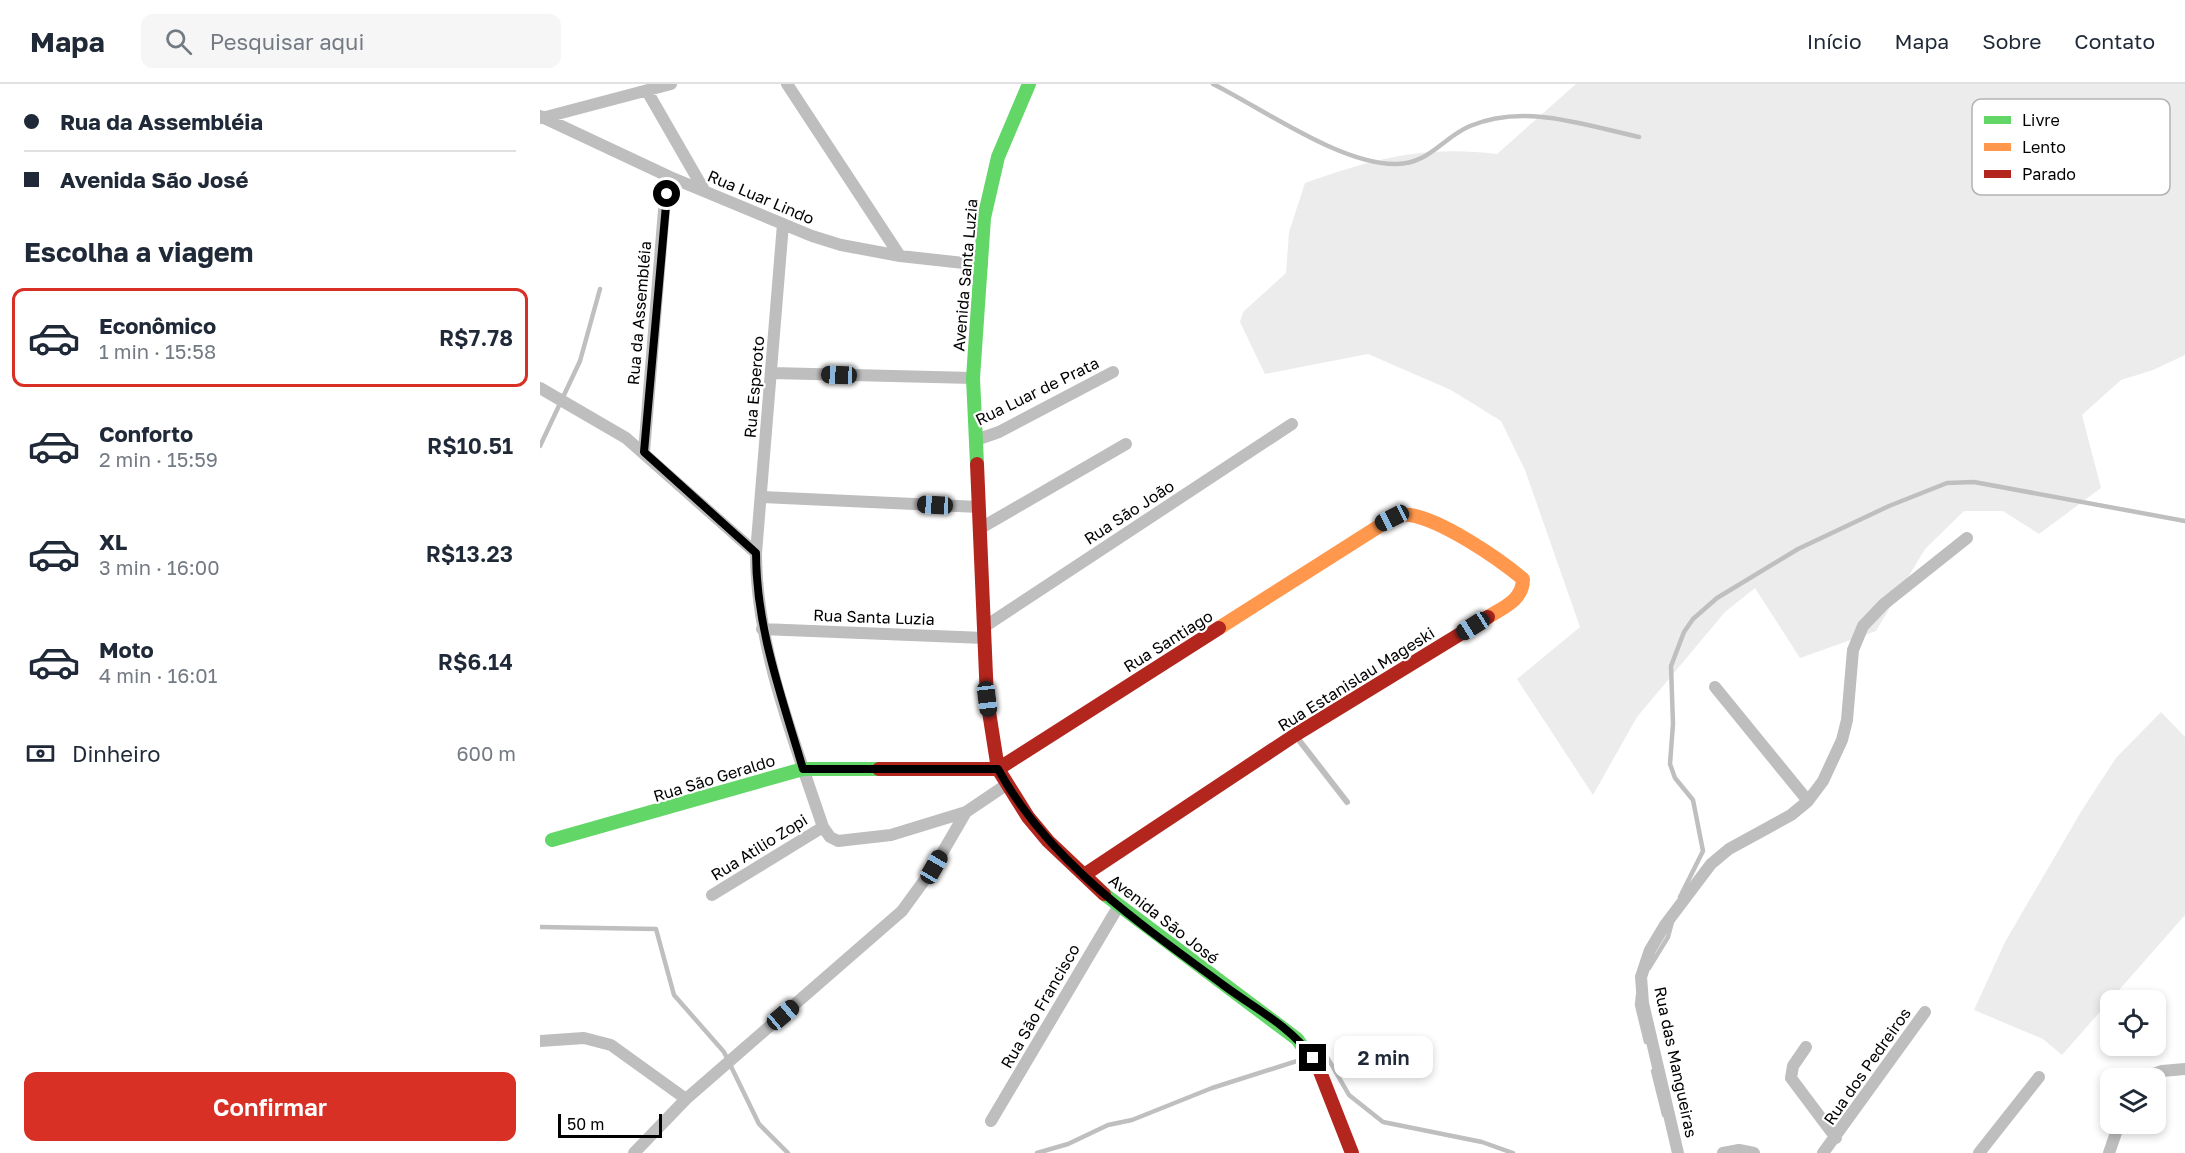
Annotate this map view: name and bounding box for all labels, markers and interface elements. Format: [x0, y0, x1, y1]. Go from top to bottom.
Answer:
search box [141, 14, 561, 68]
text: Mapa [30, 25, 105, 58]
icon: search [162, 25, 195, 58]
text: Pesquisar aqui [210, 28, 364, 55]
text: Início [1807, 28, 1862, 54]
text: Mapa [1895, 28, 1949, 54]
text: Sobre [1982, 28, 2041, 54]
text: Contato [2074, 28, 2155, 54]
legend [1972, 99, 2170, 195]
text: Rua da Assembléia [60, 108, 263, 135]
text: Livre [2022, 110, 2060, 130]
text: Lento [2022, 137, 2066, 157]
text: Parado [2022, 164, 2076, 184]
text: Avenida São José [60, 166, 249, 193]
street label: Rua Luar Lindo [705, 166, 817, 228]
route start [653, 180, 680, 207]
street label: Avenida Santa Luzia [948, 198, 982, 352]
text: Escolha a viagem [24, 236, 253, 268]
street label: Rua da Assembléia [623, 240, 655, 386]
icon: car [27, 311, 81, 365]
text: Econômico [99, 312, 216, 339]
text: R$7.78 [439, 324, 513, 351]
street label: Rua Esperoto [740, 335, 768, 439]
text: 1 min · 15:58 [99, 339, 216, 363]
street label: Rua Luar de Prata [972, 352, 1102, 430]
car [821, 365, 857, 385]
icon: car [27, 419, 81, 473]
text: Conforto [99, 420, 193, 447]
text: R$10.51 [427, 432, 513, 459]
text: 2 min · 15:59 [99, 447, 218, 471]
street label: Rua São João [1080, 475, 1178, 549]
car [917, 495, 953, 515]
car [1372, 502, 1412, 534]
icon: car [27, 527, 81, 581]
text: XL [99, 528, 127, 555]
text: R$13.23 [426, 540, 513, 567]
text: 3 min · 16:00 [99, 555, 220, 579]
street label: Rua Santa Luzia [813, 605, 935, 629]
street label: Rua Santiago [1120, 606, 1216, 676]
car [1453, 609, 1493, 643]
street label: Rua Estanislau Mageski [1274, 623, 1438, 735]
icon: car [27, 635, 81, 689]
text: Moto [99, 636, 154, 663]
text: R$6.14 [438, 648, 513, 675]
text: 4 min · 16:01 [99, 663, 217, 687]
car [976, 680, 998, 718]
icon: cash [24, 737, 57, 770]
text: Dinheiro [72, 740, 161, 767]
text: 600 m [456, 741, 516, 765]
street label: Rua São Geraldo [651, 750, 777, 806]
street label: Rua Atilio Zopi [707, 809, 811, 885]
car [917, 847, 951, 887]
street label: Avenida São José [1105, 870, 1223, 968]
street label: Rua São Francisco [996, 940, 1084, 1072]
street label: Rua das Mangueiras [1650, 985, 1702, 1139]
map controls [2100, 990, 2166, 1134]
button: locate [2100, 990, 2166, 1056]
car [763, 997, 803, 1033]
street label: Rua dos Pedreiros [1819, 1004, 1915, 1128]
callout: 2 min [1334, 1037, 1433, 1079]
route end [1299, 1044, 1326, 1071]
text: 2 min [1358, 1045, 1410, 1069]
button: layers [2100, 1068, 2166, 1134]
button: Confirmar [24, 1072, 516, 1141]
scale bar [558, 1111, 662, 1138]
text: 50 m [567, 1114, 604, 1134]

